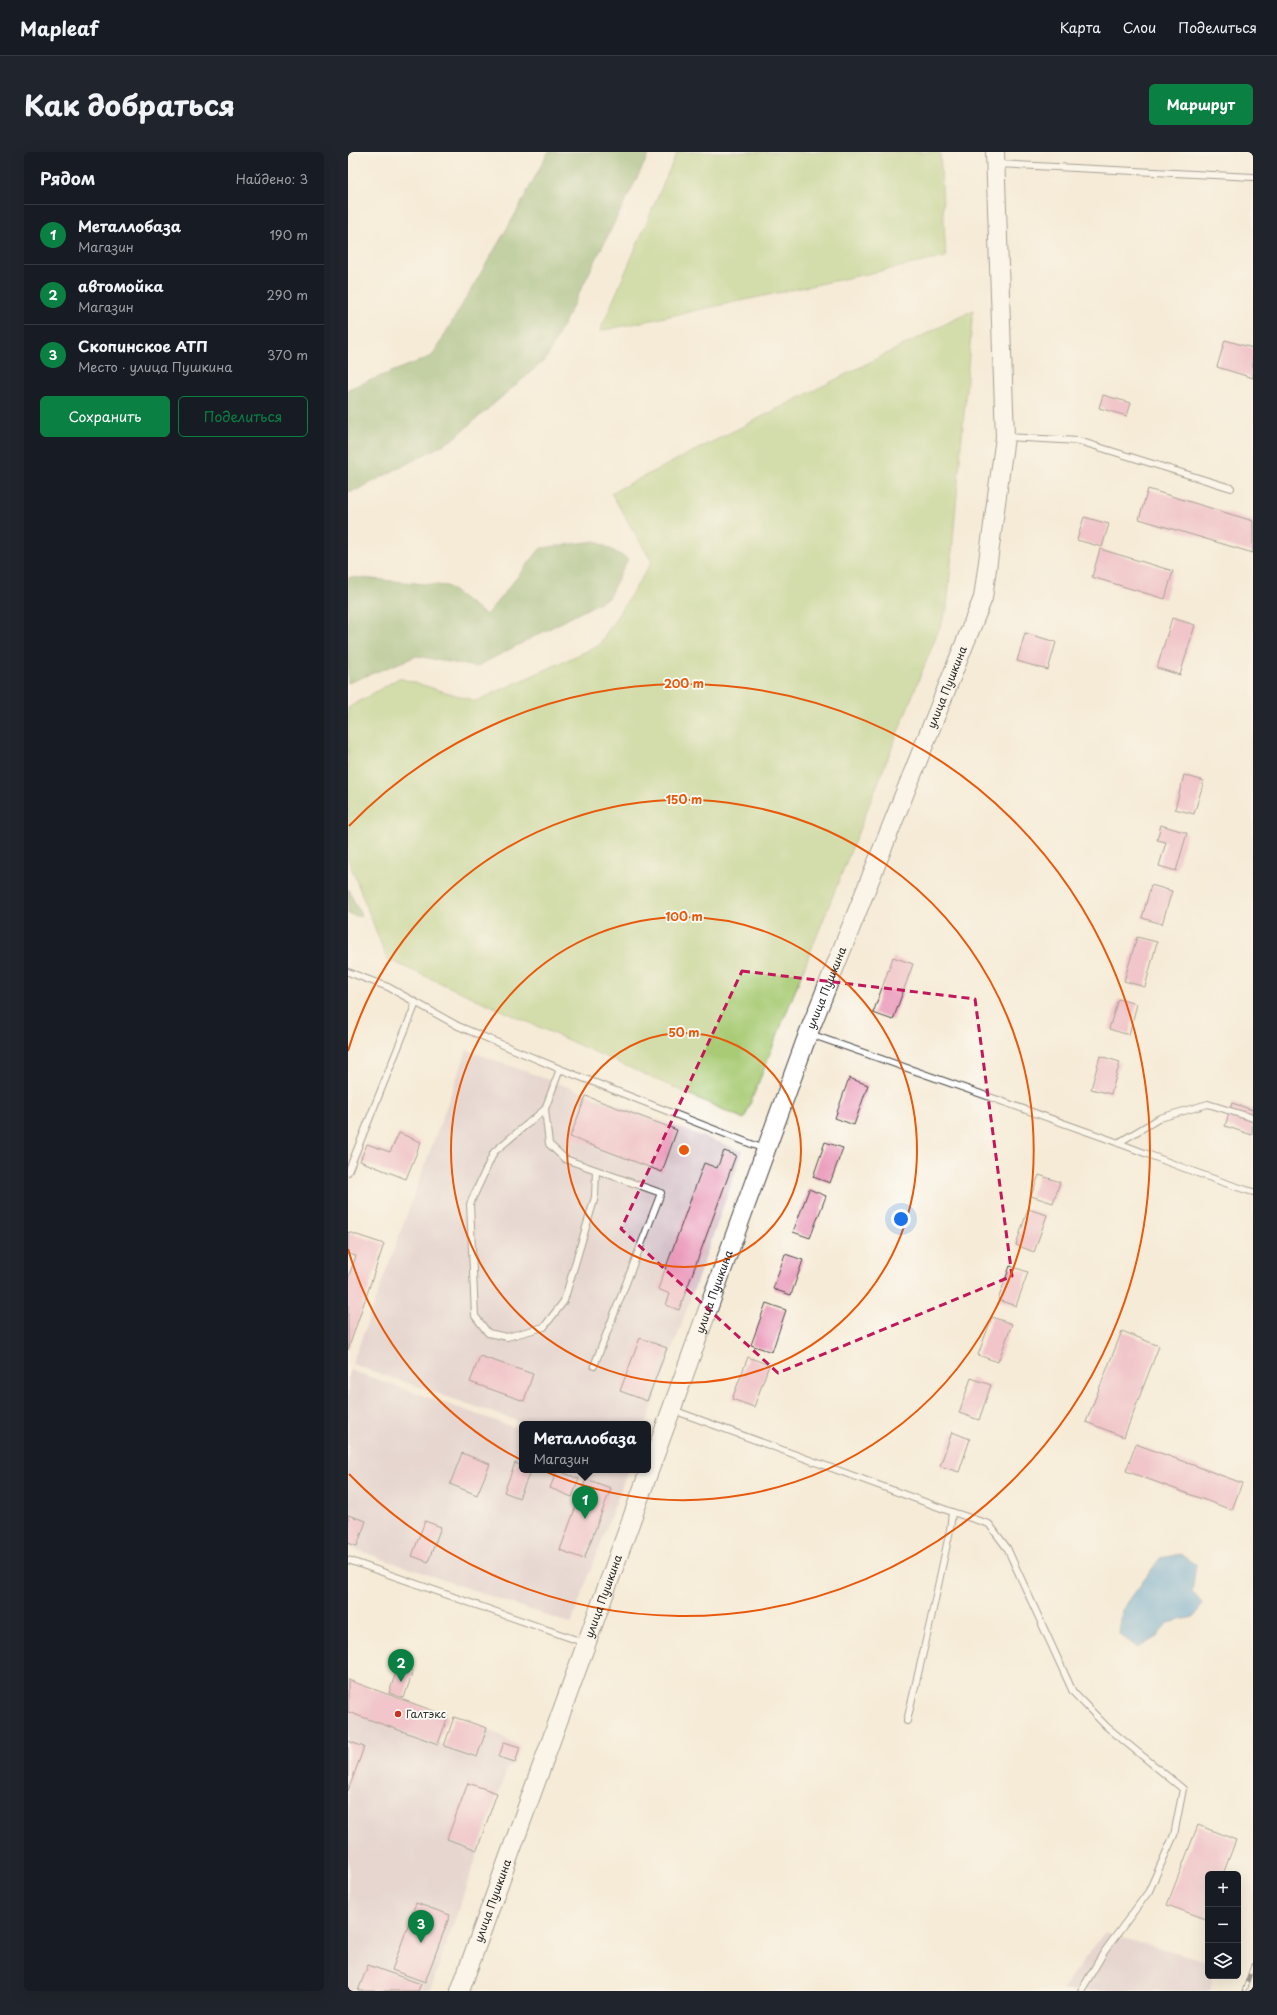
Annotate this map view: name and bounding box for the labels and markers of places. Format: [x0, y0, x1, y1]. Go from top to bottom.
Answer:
centre of rings [677, 1143, 691, 1157]
pin: 1 [572, 1486, 598, 1519]
pin: 2 [388, 1649, 414, 1682]
place label: Галтэкс [406, 1705, 446, 1722]
marker: Галтэкс [393, 1709, 403, 1719]
pin: 3 [408, 1910, 434, 1943]

